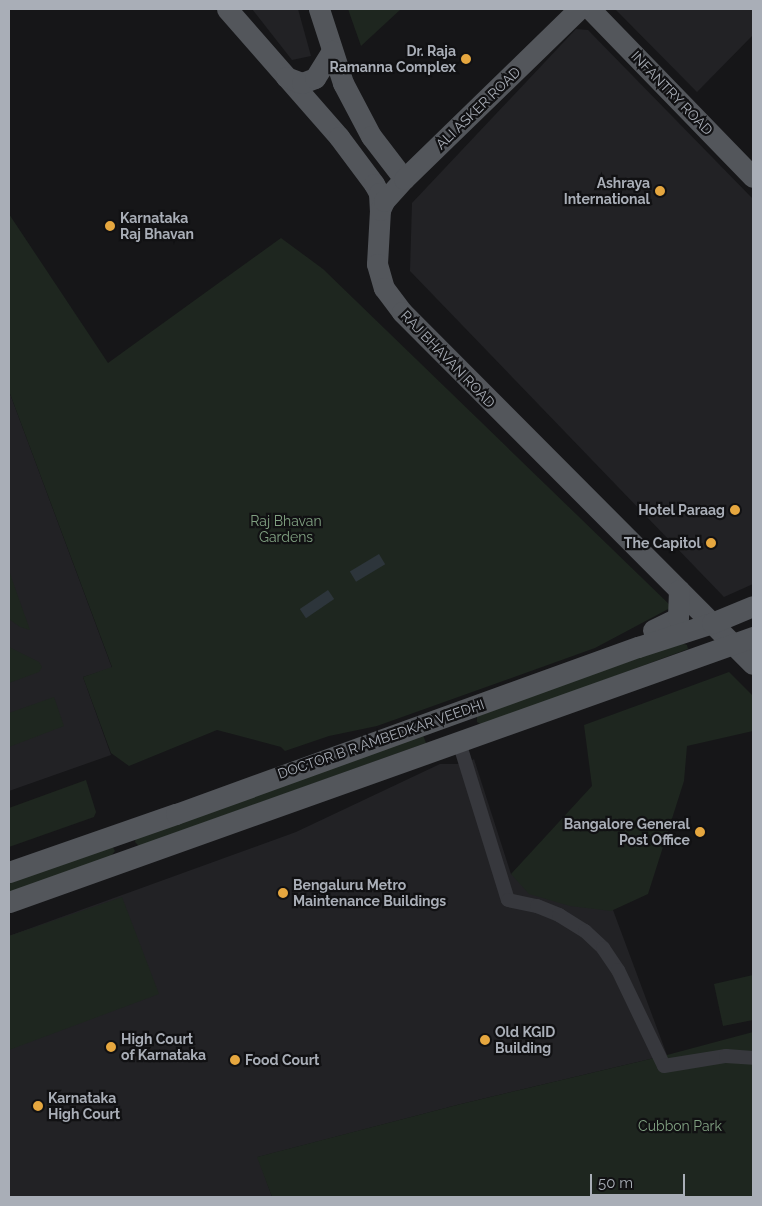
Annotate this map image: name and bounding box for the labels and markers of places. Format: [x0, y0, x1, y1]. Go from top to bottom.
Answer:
place label: Dr. Raja Ramanna Complex [329, 43, 456, 75]
marker: Dr. Raja Ramanna Complex [460, 53, 472, 65]
place label: Ashraya International [564, 175, 650, 208]
marker: Ashraya International [654, 185, 666, 197]
place label: Karnataka Raj Bhavan [120, 210, 194, 242]
marker: Karnataka Raj Bhavan [104, 220, 116, 232]
place label: Hotel Paraag [638, 502, 725, 518]
marker: Hotel Paraag [729, 504, 741, 516]
place label: The Capitol [624, 535, 701, 551]
marker: The Capitol [705, 537, 717, 549]
place label: Bangalore General Post Office [564, 816, 690, 849]
marker: Bangalore General Post Office [694, 826, 706, 838]
place label: Bengaluru Metro Maintenance Buildings [293, 877, 446, 910]
marker: Bengaluru Metro Maintenance Buildings [277, 887, 289, 899]
place label: Old KGID Building [495, 1024, 555, 1056]
place label: High Court of Karnataka [121, 1031, 206, 1064]
marker: Old KGID Building [479, 1034, 491, 1046]
marker: High Court of Karnataka [105, 1041, 117, 1053]
place label: Food Court [245, 1052, 319, 1068]
marker: Food Court [229, 1054, 241, 1066]
place label: Karnataka High Court [48, 1090, 120, 1122]
marker: Karnataka High Court [32, 1100, 44, 1112]

